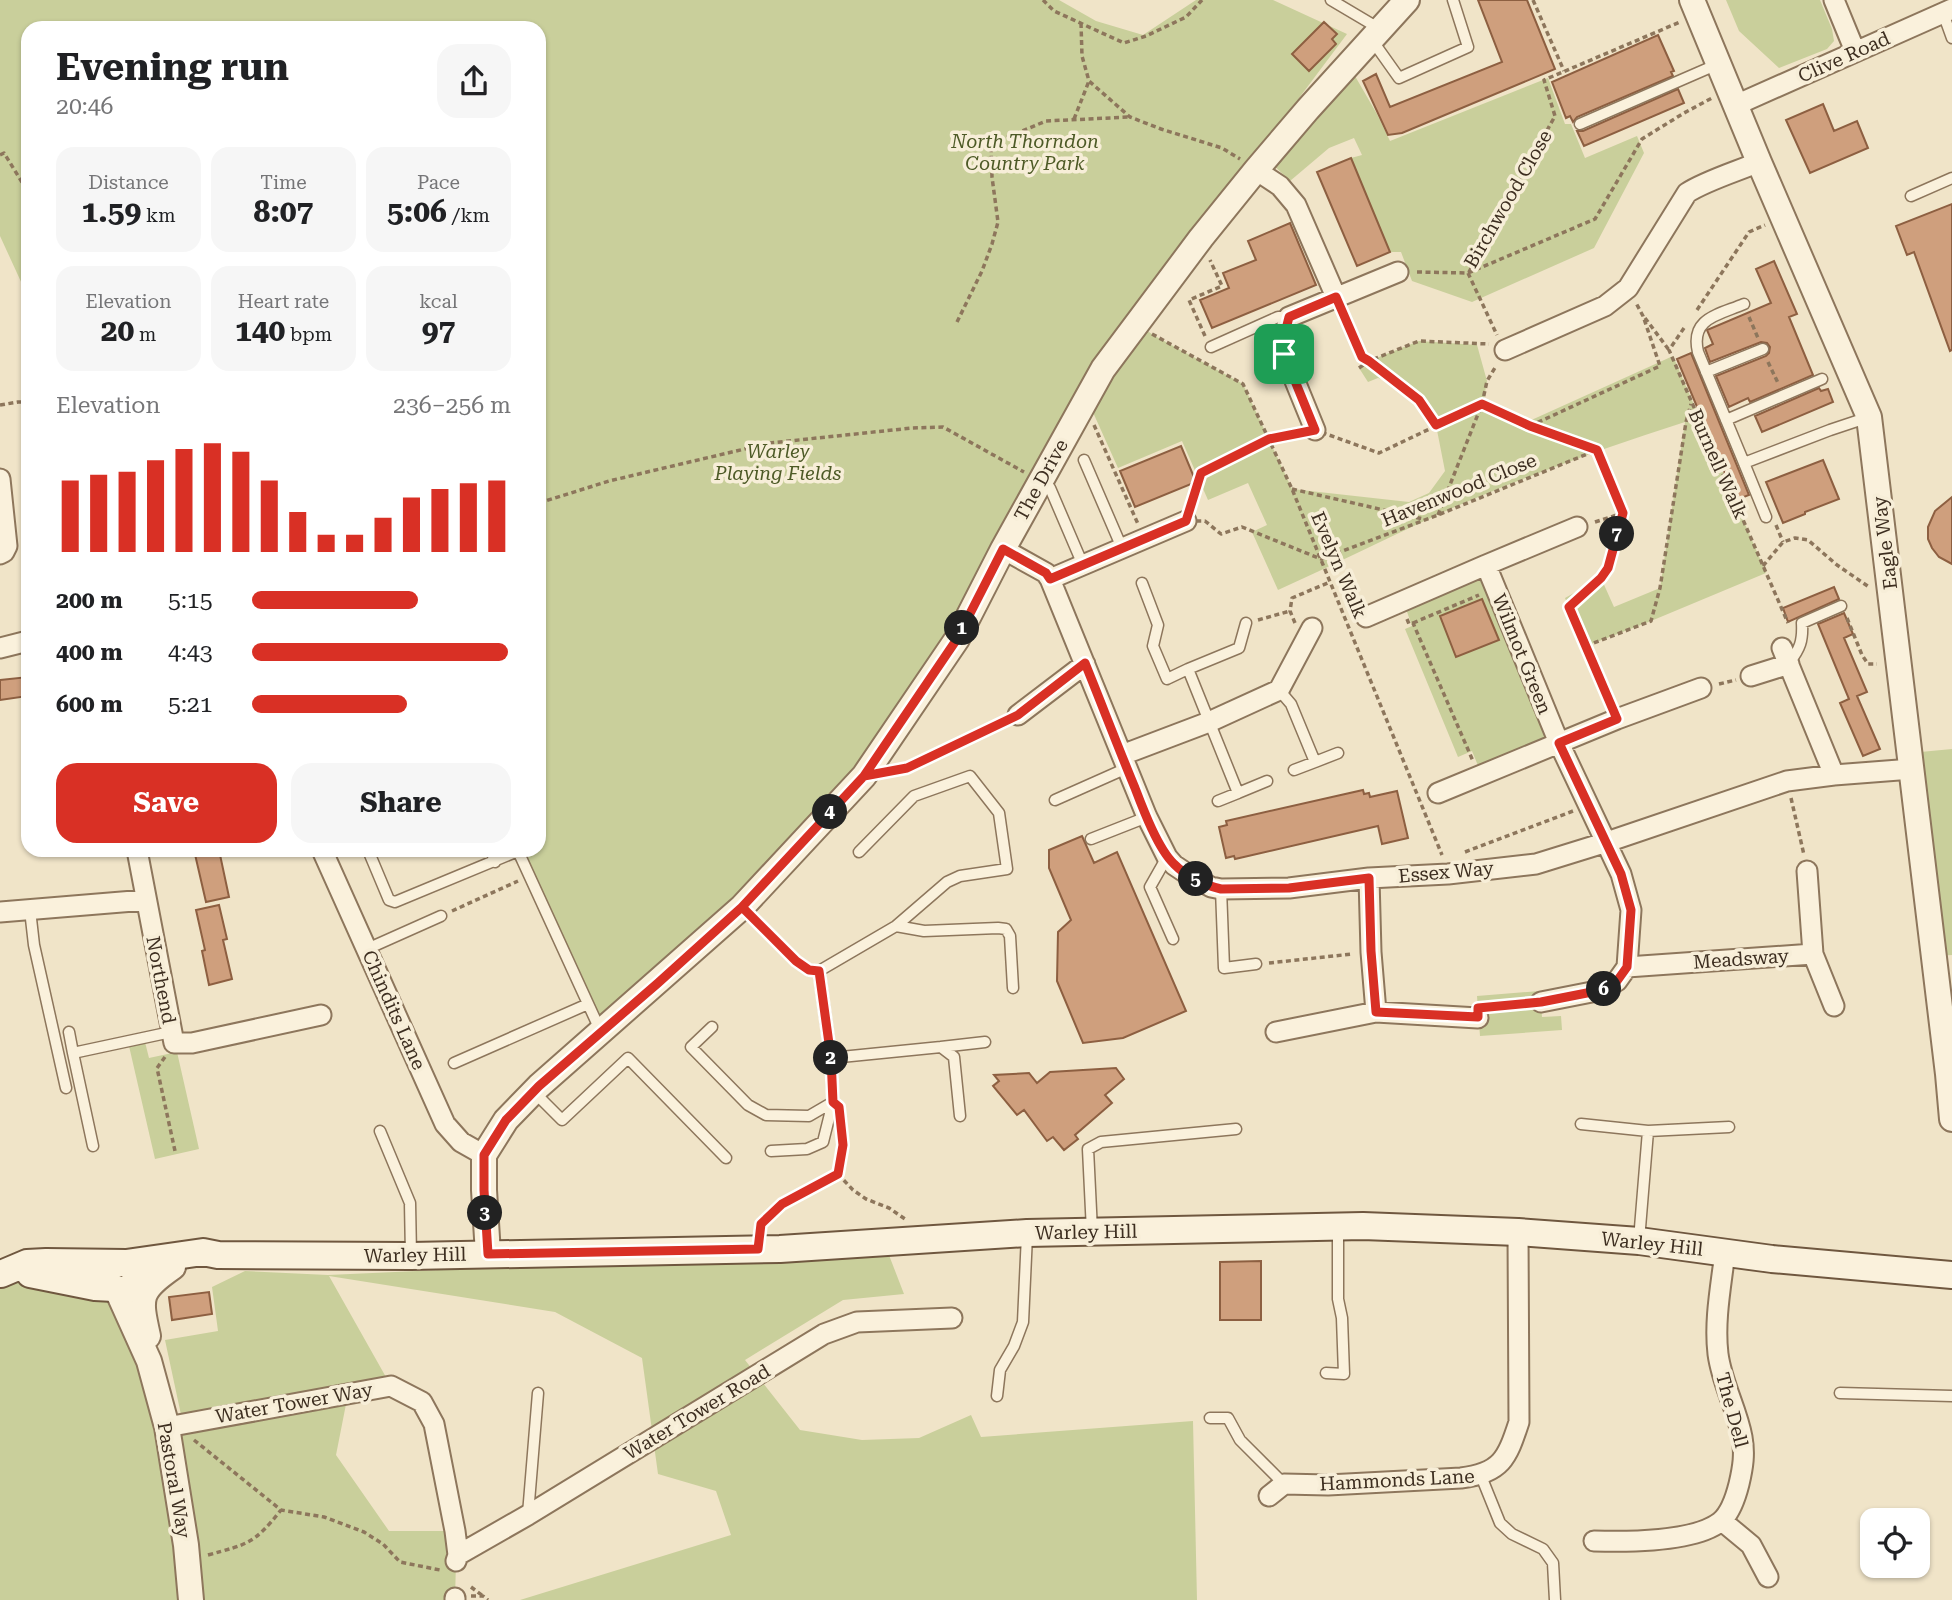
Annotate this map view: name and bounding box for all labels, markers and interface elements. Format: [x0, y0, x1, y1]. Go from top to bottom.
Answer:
street label: Clive Road [1795, 27, 1893, 87]
button: share [437, 44, 511, 118]
text: Evening run [56, 45, 289, 89]
text: 20:46 [56, 93, 113, 120]
street label: Birchwood Close [1459, 126, 1557, 272]
park label: North Thorndon Country Park [950, 130, 1099, 175]
text: Distance [88, 171, 169, 194]
text: Time [260, 171, 307, 194]
text: Pace [417, 171, 460, 194]
text: 1.59 [81, 194, 141, 229]
text: 8:07 [254, 194, 313, 229]
text: 5:06 [387, 194, 447, 229]
text: km [141, 204, 176, 227]
text: /km [447, 204, 490, 227]
text: Elevation [85, 290, 172, 313]
text: Heart rate [238, 290, 329, 313]
text: kcal [419, 290, 458, 313]
text: 20 [101, 313, 134, 348]
text: 140 [235, 313, 285, 348]
text: 97 [422, 313, 455, 348]
text: m [134, 323, 156, 346]
text: bpm [285, 323, 332, 346]
pin [1254, 324, 1314, 384]
icon: arrive [1265, 335, 1303, 373]
text: Elevation [56, 392, 160, 419]
text: 236–256 m [393, 392, 511, 419]
street label: Burnell Walk [1684, 405, 1752, 523]
street label: The Drive [1009, 435, 1073, 525]
park label: Warley Playing Fields [714, 440, 842, 485]
street label: Havenwood Close [1378, 448, 1540, 532]
street label: Eagle Way [1868, 494, 1902, 591]
street label: Evelyn Walk [1306, 508, 1372, 622]
pin: 7 [1600, 516, 1634, 552]
text: 7 [1611, 522, 1622, 545]
text: 200 m [56, 587, 123, 614]
text: 5:15 [168, 587, 213, 614]
street label: Wilmot Green [1487, 590, 1557, 718]
pin: 1 [944, 610, 979, 646]
text: 1 [956, 616, 967, 639]
text: 400 m [56, 639, 123, 666]
text: 4:43 [168, 639, 213, 666]
text: 600 m [56, 691, 123, 718]
text: 5:21 [168, 691, 213, 718]
button: Save [56, 763, 277, 843]
button: Share [291, 763, 511, 843]
pin: 4 [812, 794, 848, 830]
text: 4 [824, 800, 835, 823]
street label: Essex Way [1397, 856, 1495, 888]
pin: 5 [1178, 862, 1214, 896]
text: 5 [1190, 867, 1201, 890]
street label: Northend [141, 934, 181, 1026]
street label: Meadsway [1692, 944, 1790, 974]
street label: Chindits Lane [357, 947, 431, 1073]
pin: 6 [1586, 972, 1622, 1006]
text: 6 [1598, 977, 1609, 1000]
pin: 2 [814, 1040, 848, 1076]
text: 2 [825, 1046, 836, 1069]
pin: 3 [468, 1196, 503, 1230]
text: 3 [479, 1201, 490, 1224]
street label: Warley Hill [1035, 1220, 1138, 1244]
street label: Warley Hill [1600, 1227, 1704, 1261]
street label: Warley Hill [364, 1243, 467, 1267]
street label: Water Tower Road [620, 1359, 774, 1465]
street label: The Dell [1711, 1370, 1753, 1450]
street label: Water Tower Way [214, 1378, 375, 1428]
street label: Pastoral Way [152, 1420, 196, 1541]
street label: Hammonds Lane [1319, 1464, 1475, 1496]
map controls [1860, 1508, 1930, 1578]
button: locate [1860, 1508, 1930, 1578]

